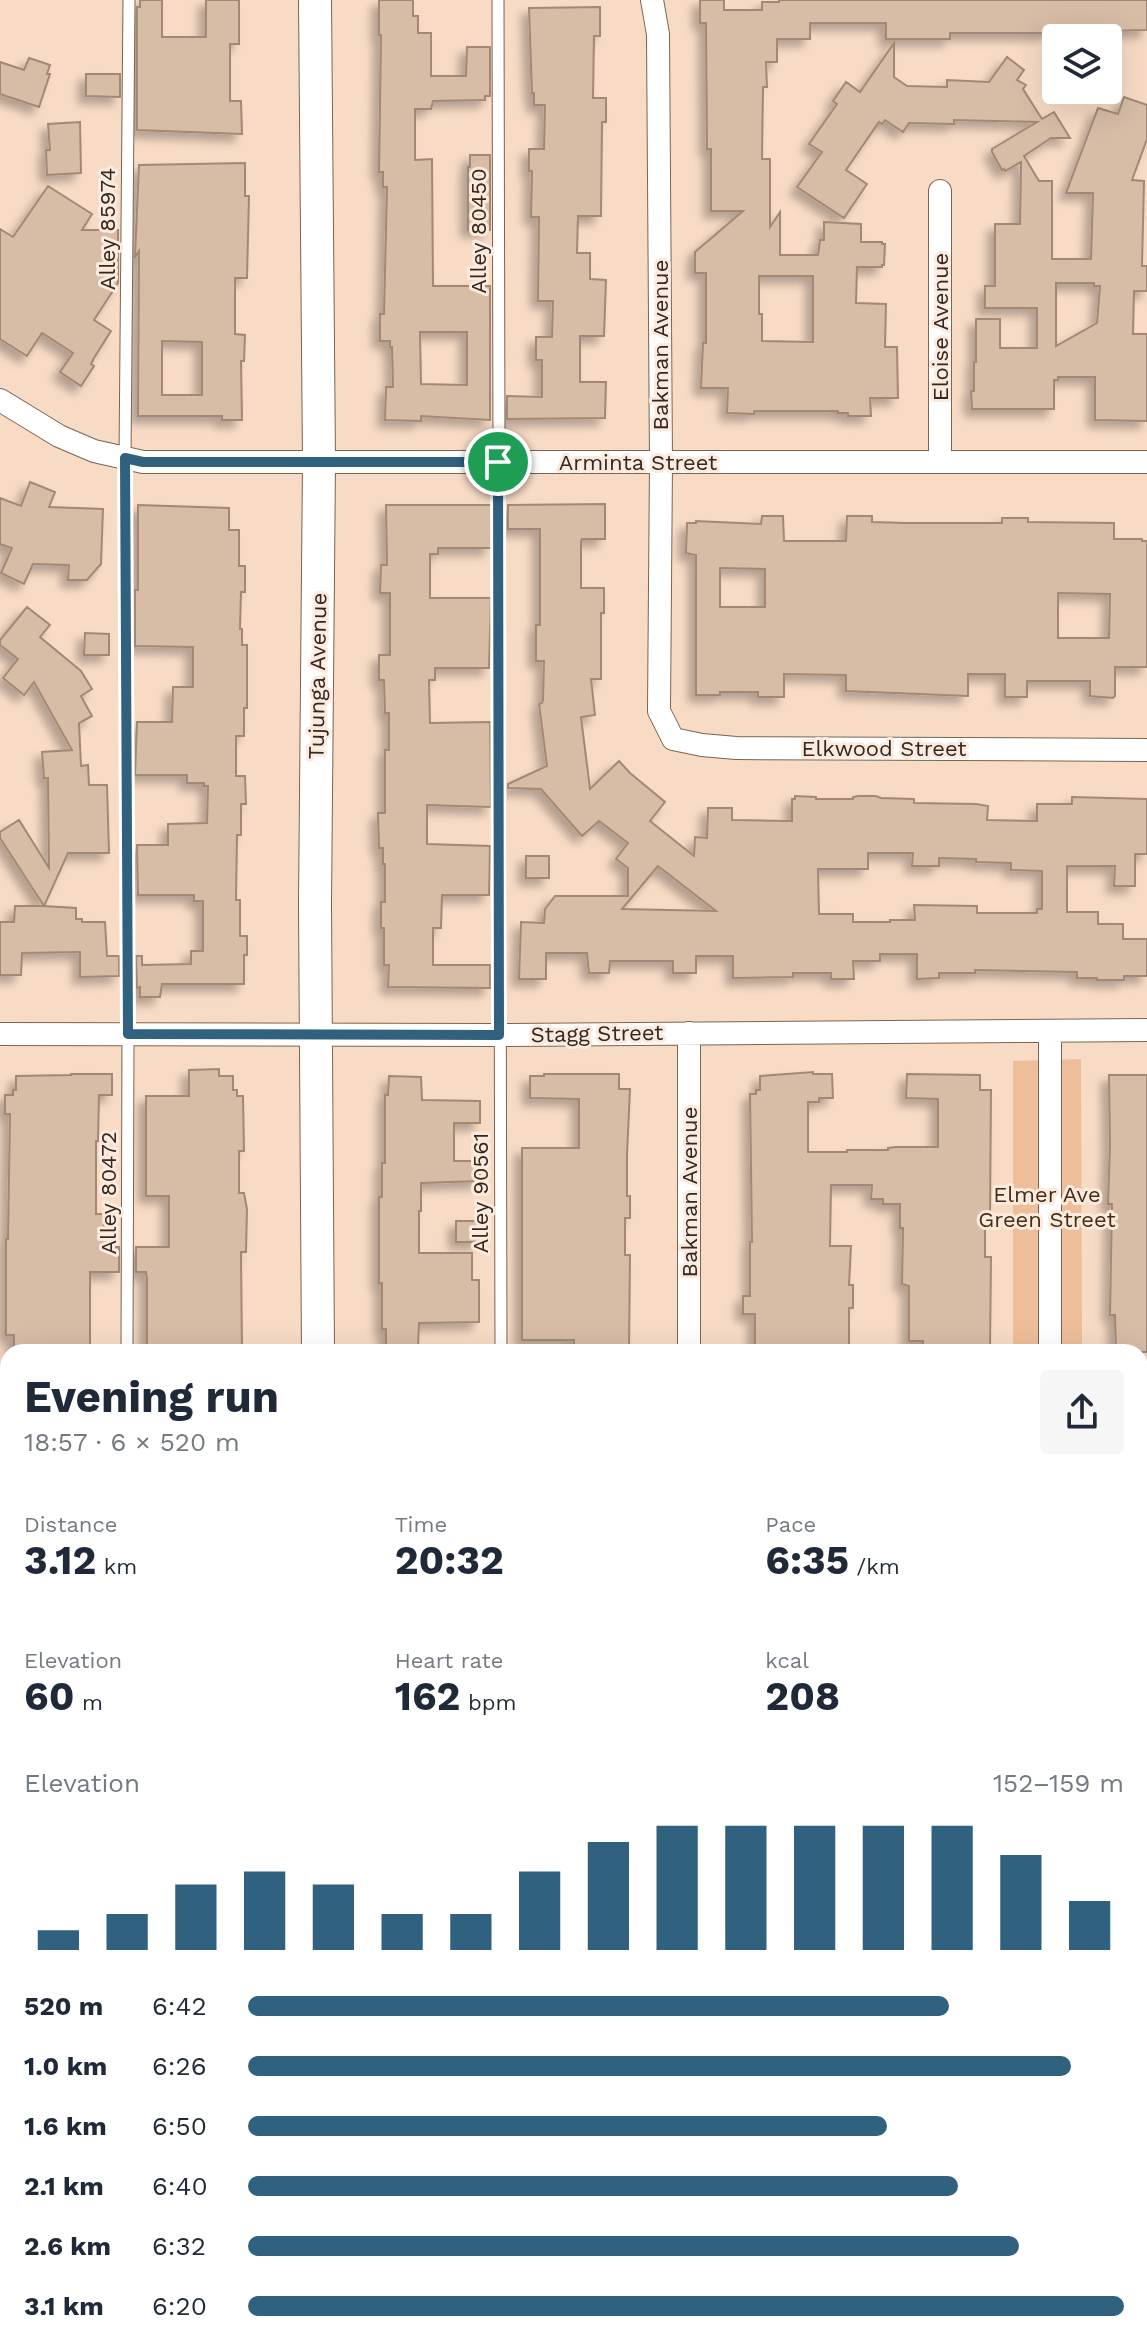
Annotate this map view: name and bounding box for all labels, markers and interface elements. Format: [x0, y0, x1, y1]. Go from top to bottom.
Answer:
map controls [1042, 24, 1122, 104]
button: layers [1042, 24, 1122, 104]
street label: Alley 85974 [95, 168, 120, 290]
street label: Alley 80450 [466, 168, 491, 294]
street label: Eloise Avenue [928, 253, 953, 401]
street label: Bakman Avenue [648, 260, 673, 430]
pin [464, 428, 532, 496]
icon: arrive [476, 440, 520, 484]
street label: Arminta Street [559, 450, 717, 475]
street label: Tujunga Avenue [304, 593, 331, 760]
street label: Elkwood Street [801, 736, 967, 761]
street label: Stagg Street [530, 1020, 664, 1047]
street label: Bakman Avenue [677, 1107, 702, 1277]
street label: Alley 80472 [96, 1131, 121, 1255]
street label: Alley 90561 [468, 1133, 493, 1253]
park label: Elmer Ave Green Street [978, 1182, 1116, 1232]
button: share [1040, 1370, 1124, 1454]
text: Evening run [24, 1371, 279, 1423]
text: 18:57 · 6 × 520 m [24, 1427, 240, 1457]
text: Distance [24, 1512, 118, 1537]
text: Time [395, 1512, 447, 1537]
text: Pace [765, 1512, 816, 1537]
text: 3.12 [24, 1537, 96, 1584]
text: 20:32 [395, 1537, 504, 1584]
text: 6:35 [765, 1537, 849, 1584]
text: km [96, 1554, 137, 1579]
text: /km [849, 1554, 900, 1579]
text: Elevation [24, 1648, 122, 1673]
text: Heart rate [395, 1648, 503, 1673]
text: kcal [765, 1648, 809, 1673]
text: 60 [24, 1673, 74, 1720]
text: 162 [395, 1673, 460, 1720]
text: 208 [765, 1673, 840, 1720]
text: m [74, 1690, 103, 1715]
text: bpm [460, 1690, 516, 1715]
text: Elevation [24, 1768, 140, 1798]
text: 152–159 m [993, 1768, 1124, 1798]
text: 520 m [24, 1991, 103, 2021]
text: 6:42 [152, 1991, 207, 2021]
text: 1.0 km [24, 2051, 107, 2081]
text: 6:26 [152, 2051, 206, 2081]
text: 1.6 km [24, 2111, 107, 2141]
text: 6:50 [152, 2111, 207, 2141]
text: 2.1 km [24, 2171, 104, 2201]
text: 6:40 [152, 2171, 208, 2201]
text: 2.6 km [24, 2231, 111, 2261]
text: 6:32 [152, 2231, 206, 2261]
text: 3.1 km [24, 2291, 104, 2321]
text: 6:20 [152, 2291, 207, 2321]

